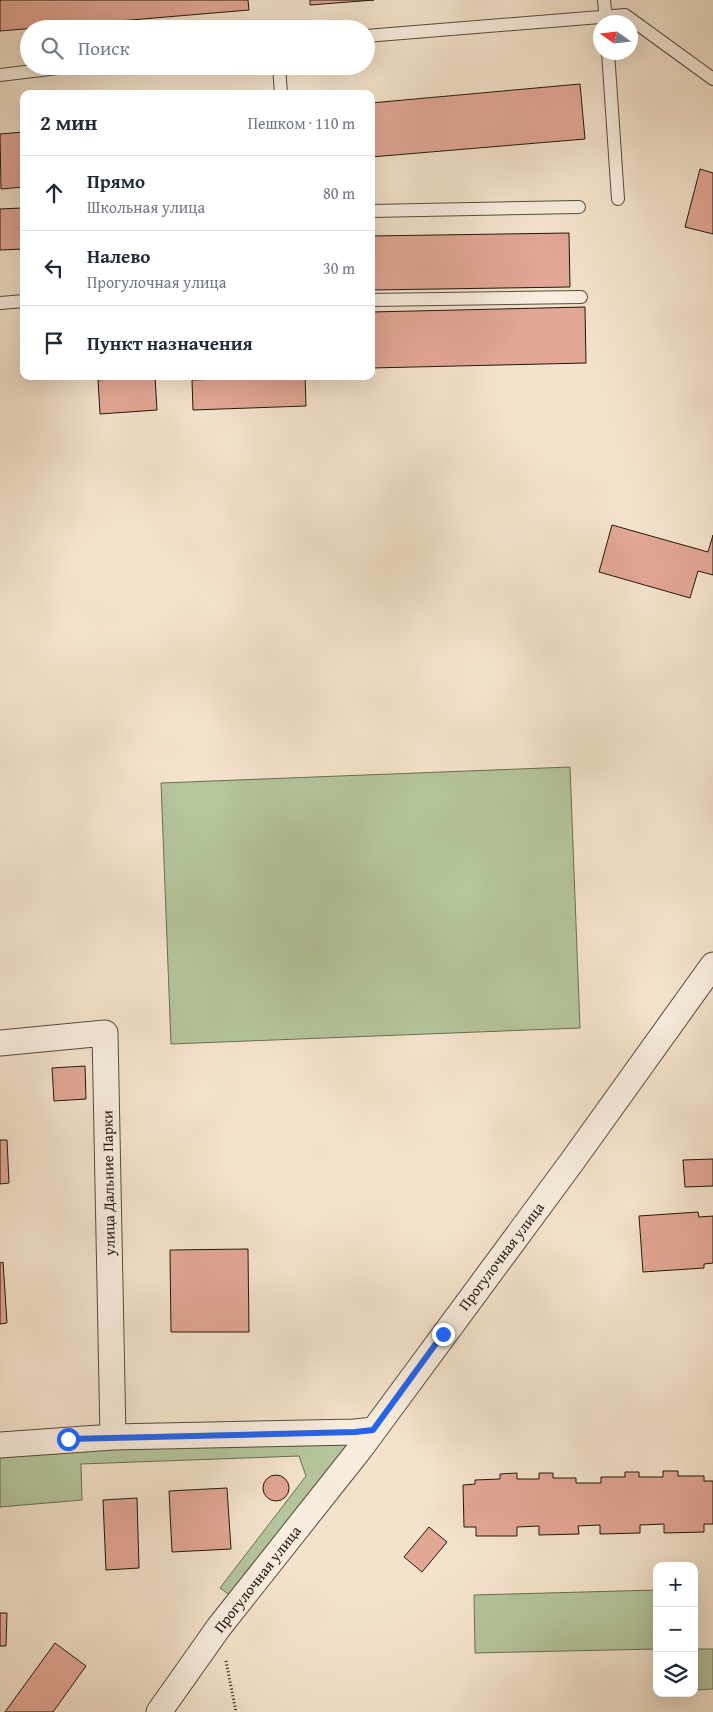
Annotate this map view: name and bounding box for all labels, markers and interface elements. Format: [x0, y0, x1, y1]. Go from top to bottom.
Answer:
north arrow [593, 15, 638, 60]
search box [20, 20, 375, 75]
icon: search [38, 34, 66, 62]
text: Поиск [78, 34, 130, 62]
text: 2 мин [40, 107, 97, 138]
text: Пешком · 110 m [248, 111, 355, 135]
text: Прямо [87, 167, 145, 195]
icon: ahead [40, 179, 68, 207]
text: 80 m [323, 181, 355, 205]
text: Школьная улица [87, 195, 205, 219]
text: Налево [87, 242, 150, 270]
icon: left [40, 254, 68, 282]
text: 30 m [323, 256, 355, 280]
text: Прогулочная улица [87, 270, 226, 294]
icon: arrive [40, 329, 68, 357]
text: Пункт назначения [87, 329, 253, 357]
street label: улица Дальние Парки [96, 1110, 120, 1257]
street label: Прогулочная улица [453, 1197, 549, 1314]
route end [432, 1323, 455, 1346]
route start [57, 1428, 80, 1451]
street label: Прогулочная улица [209, 1520, 306, 1637]
map controls [653, 1562, 698, 1697]
button: + [653, 1562, 698, 1607]
button: − [653, 1607, 698, 1652]
button: layers [653, 1652, 698, 1697]

